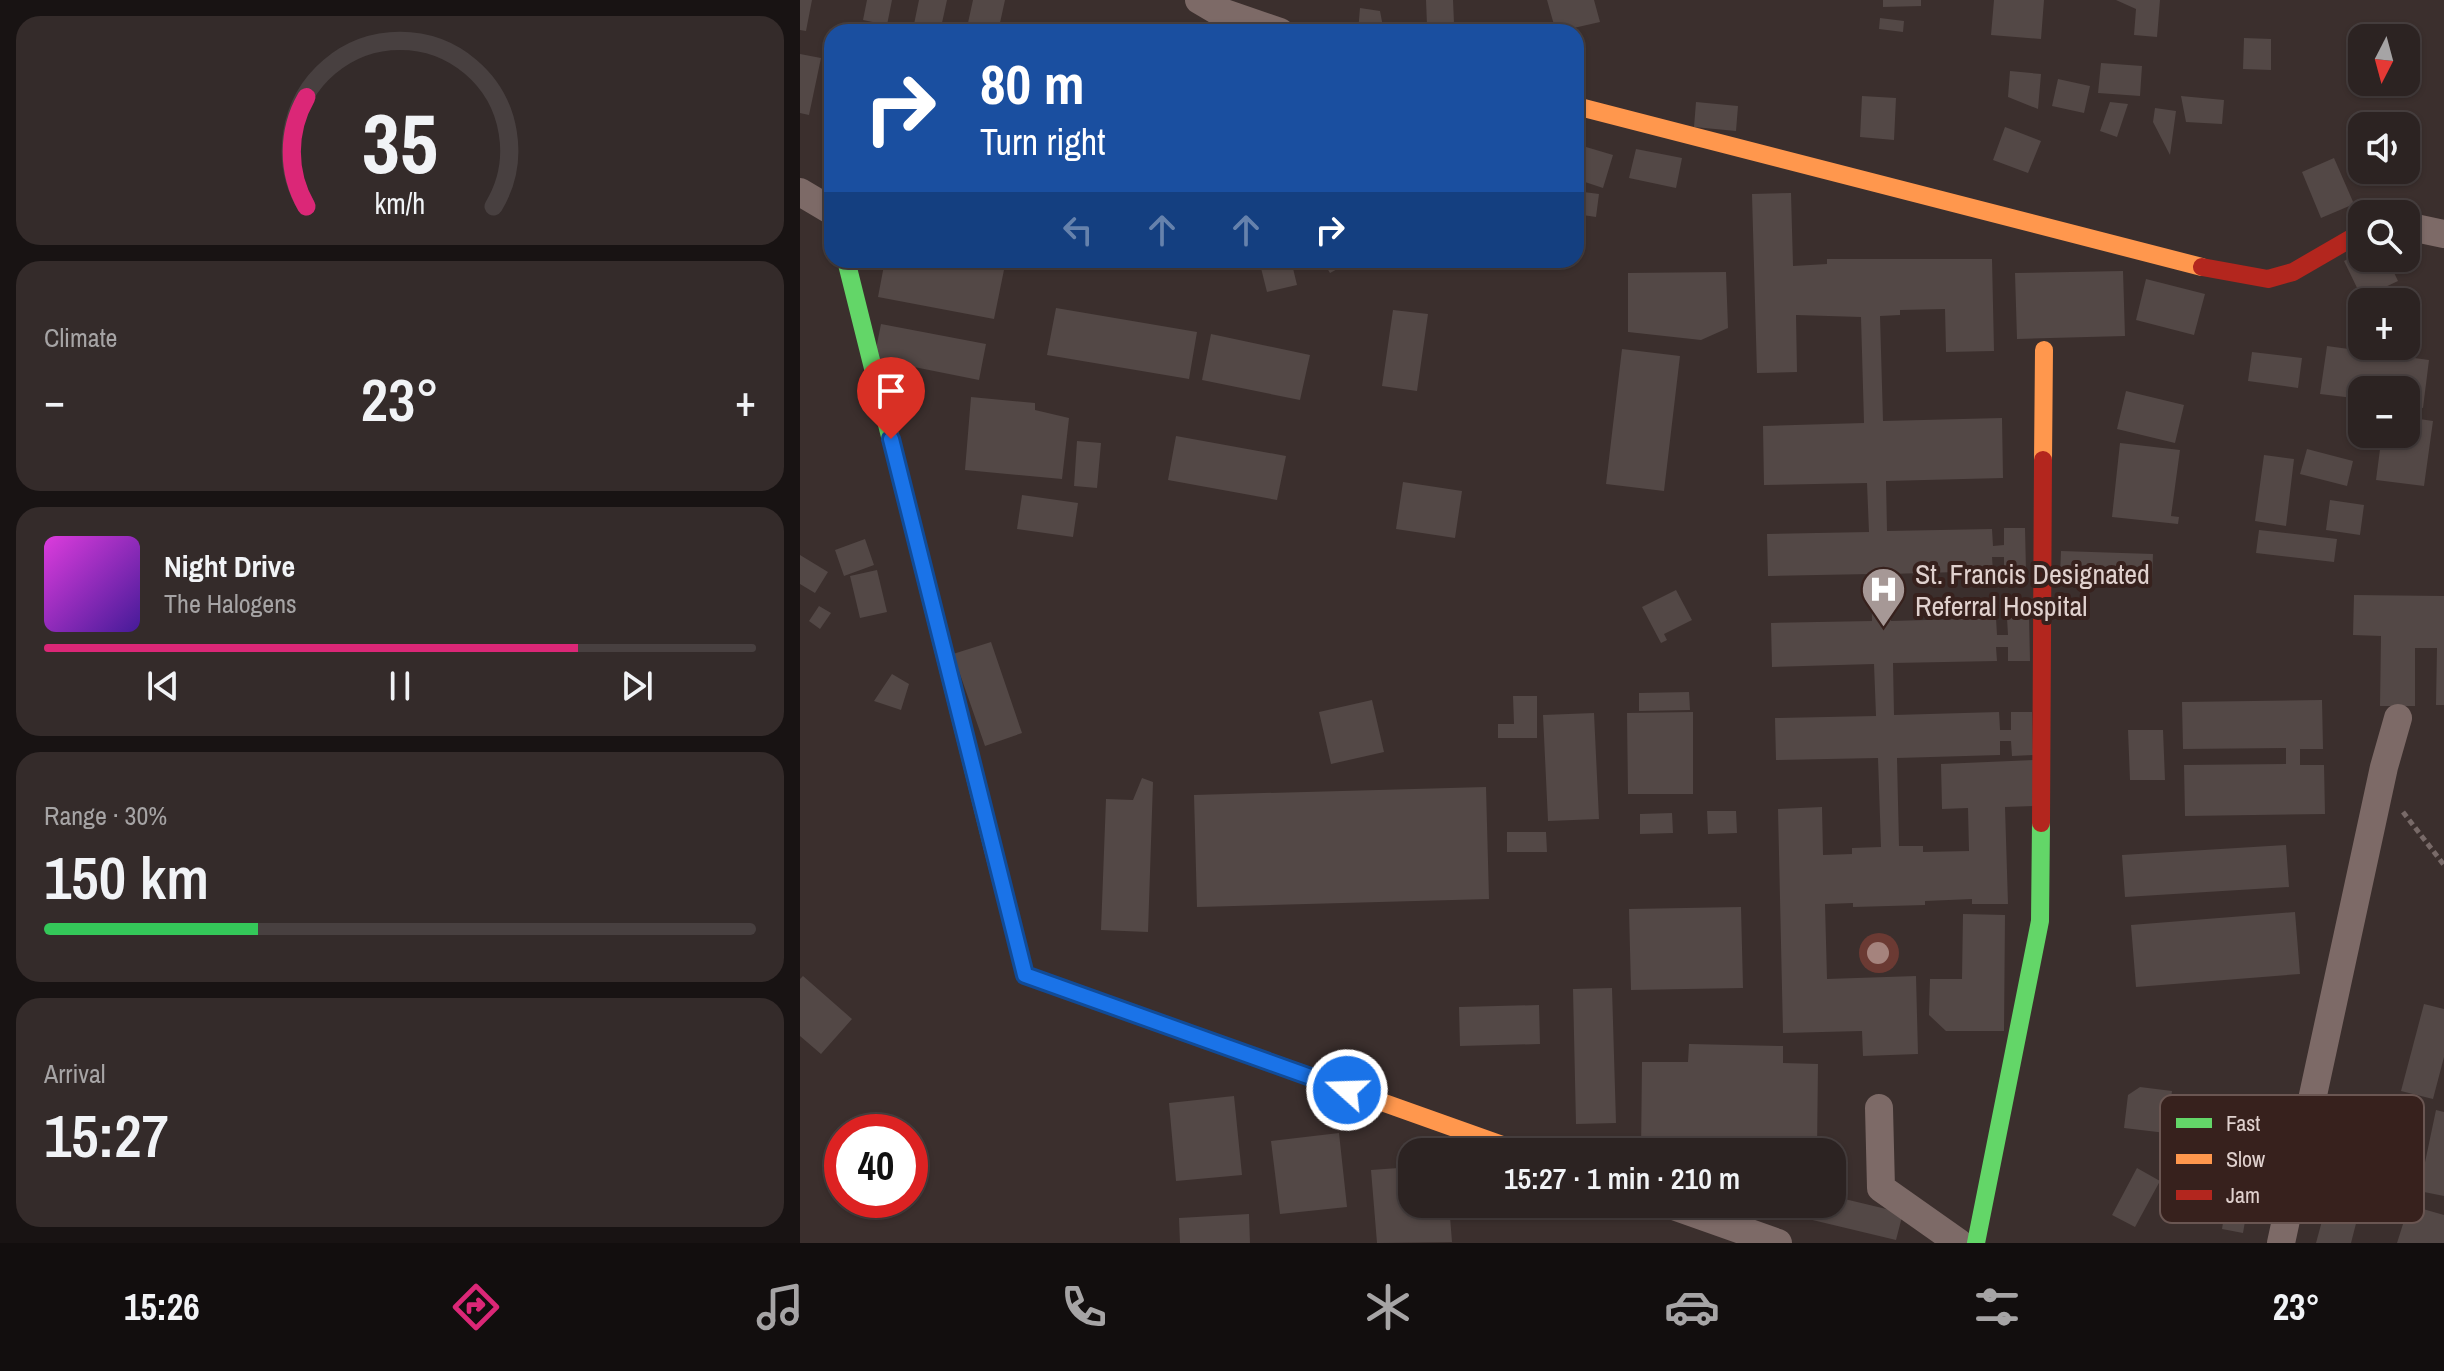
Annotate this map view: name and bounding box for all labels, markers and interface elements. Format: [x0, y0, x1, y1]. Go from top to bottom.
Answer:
north arrow [2348, 24, 2420, 96]
map controls [2348, 24, 2420, 448]
text: 80 m [980, 46, 1085, 121]
icon: right [848, 56, 952, 160]
text: 35 [362, 86, 438, 198]
button: sound [2348, 112, 2420, 184]
text: Turn right [980, 118, 1105, 166]
text: km/h [375, 184, 425, 223]
button: search [2348, 200, 2420, 272]
icon: left [1056, 208, 1100, 252]
icon: ahead [1140, 208, 1184, 252]
icon: ahead [1224, 208, 1268, 252]
icon: right [1308, 208, 1352, 252]
button: + [2348, 288, 2420, 360]
text: Climate [44, 320, 117, 355]
pin [857, 357, 925, 439]
text: 23° [361, 359, 439, 440]
icon: arrive [869, 369, 913, 413]
text: − [44, 370, 65, 430]
text: + [735, 370, 756, 430]
button: − [2348, 376, 2420, 448]
text: Night Drive [164, 546, 295, 586]
place label: St. Francis Designated Referral Hospital [1915, 555, 2150, 625]
hospital icon: St. Francis Designated Referral Hospital [1860, 566, 1908, 629]
text: The Halogens [164, 586, 297, 621]
icon: previous [141, 664, 185, 708]
icon: pause [378, 664, 422, 708]
icon: next [615, 664, 659, 708]
text: Range · 30% [44, 798, 167, 833]
text: 150 km [44, 837, 209, 918]
position arrow [1305, 1048, 1389, 1132]
text: Arrival [44, 1056, 106, 1091]
text: 15:27 [44, 1095, 169, 1176]
legend [2160, 1095, 2424, 1223]
text: Fast [2226, 1108, 2260, 1138]
speed limit sign: 40 [824, 1114, 928, 1218]
text: Slow [2226, 1144, 2265, 1174]
text: 15:27 · 1 min · 210 m [1504, 1158, 1740, 1198]
text: Jam [2226, 1180, 2260, 1210]
icon: directions [448, 1279, 504, 1335]
icon: music [752, 1279, 808, 1335]
icon: phone [1056, 1279, 1112, 1335]
icon: climate [1360, 1279, 1416, 1335]
icon: car [1664, 1279, 1720, 1335]
icon: filters [1969, 1279, 2025, 1335]
text: 15:26 [124, 1283, 200, 1331]
text: 23° [2273, 1283, 2320, 1331]

